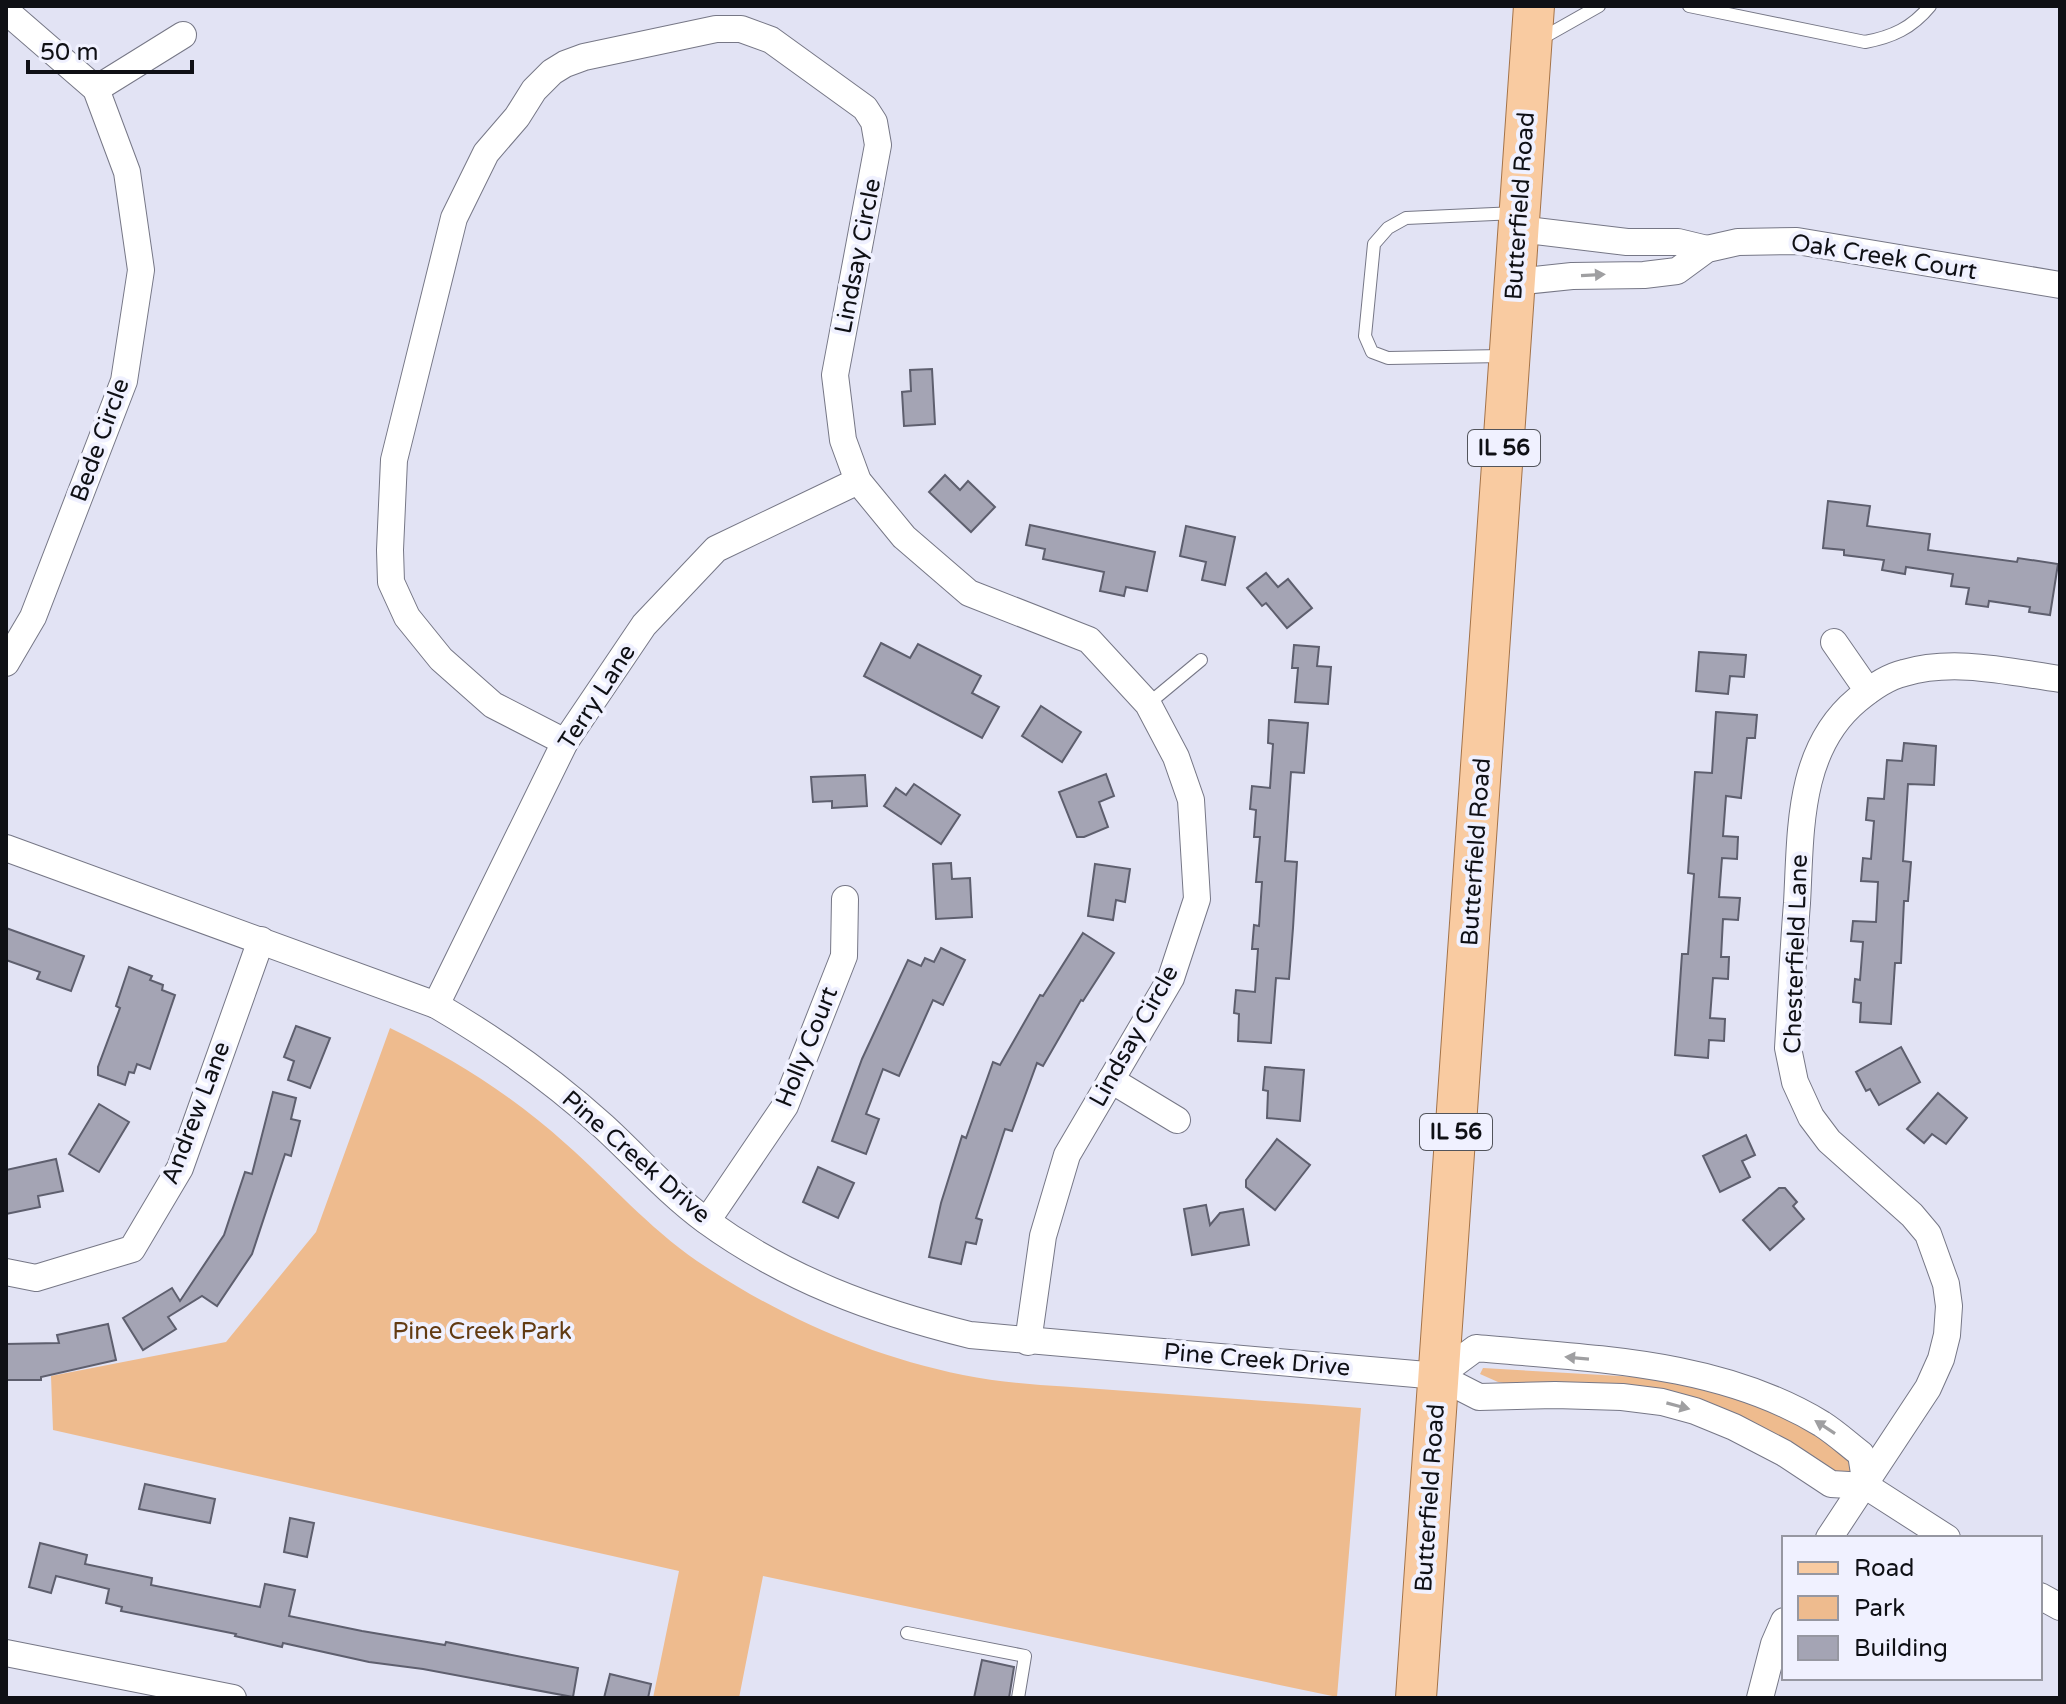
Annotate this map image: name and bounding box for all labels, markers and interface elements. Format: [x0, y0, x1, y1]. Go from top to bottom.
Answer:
scale bar [28, 24, 192, 74]
text: 50 m [40, 38, 98, 67]
street label: Butterfield Road [1499, 111, 1541, 301]
street label: Lindsay Circle [829, 176, 887, 336]
street label: Oak Creek Court [1789, 228, 1979, 286]
one-way arrow [1581, 268, 1606, 281]
street label: Bede Circle [64, 374, 136, 506]
road number: IL 56 [1468, 430, 1540, 466]
street label: Terry Lane [552, 639, 642, 755]
street label: Butterfield Road [1455, 757, 1497, 947]
street label: Chesterfield Lane [1778, 854, 1814, 1054]
street label: Lindsay Circle [1083, 960, 1185, 1112]
street label: Holly Court [770, 983, 844, 1111]
street label: Andrew Lane [155, 1038, 237, 1188]
street label: Pine Creek Drive [556, 1085, 716, 1229]
road number: IL 56 [1420, 1114, 1492, 1150]
park label: Pine Creek Park [392, 1317, 572, 1346]
street label: Pine Creek Drive [1162, 1337, 1352, 1383]
one-way arrow [1564, 1351, 1589, 1364]
one-way arrow [1666, 1401, 1691, 1413]
street label: Butterfield Road [1409, 1403, 1451, 1593]
one-way arrow [1814, 1420, 1835, 1435]
legend [1782, 1536, 2042, 1680]
text: Road [1854, 1554, 1914, 1583]
text: Park [1854, 1594, 1905, 1623]
text: Building [1854, 1634, 1948, 1663]

